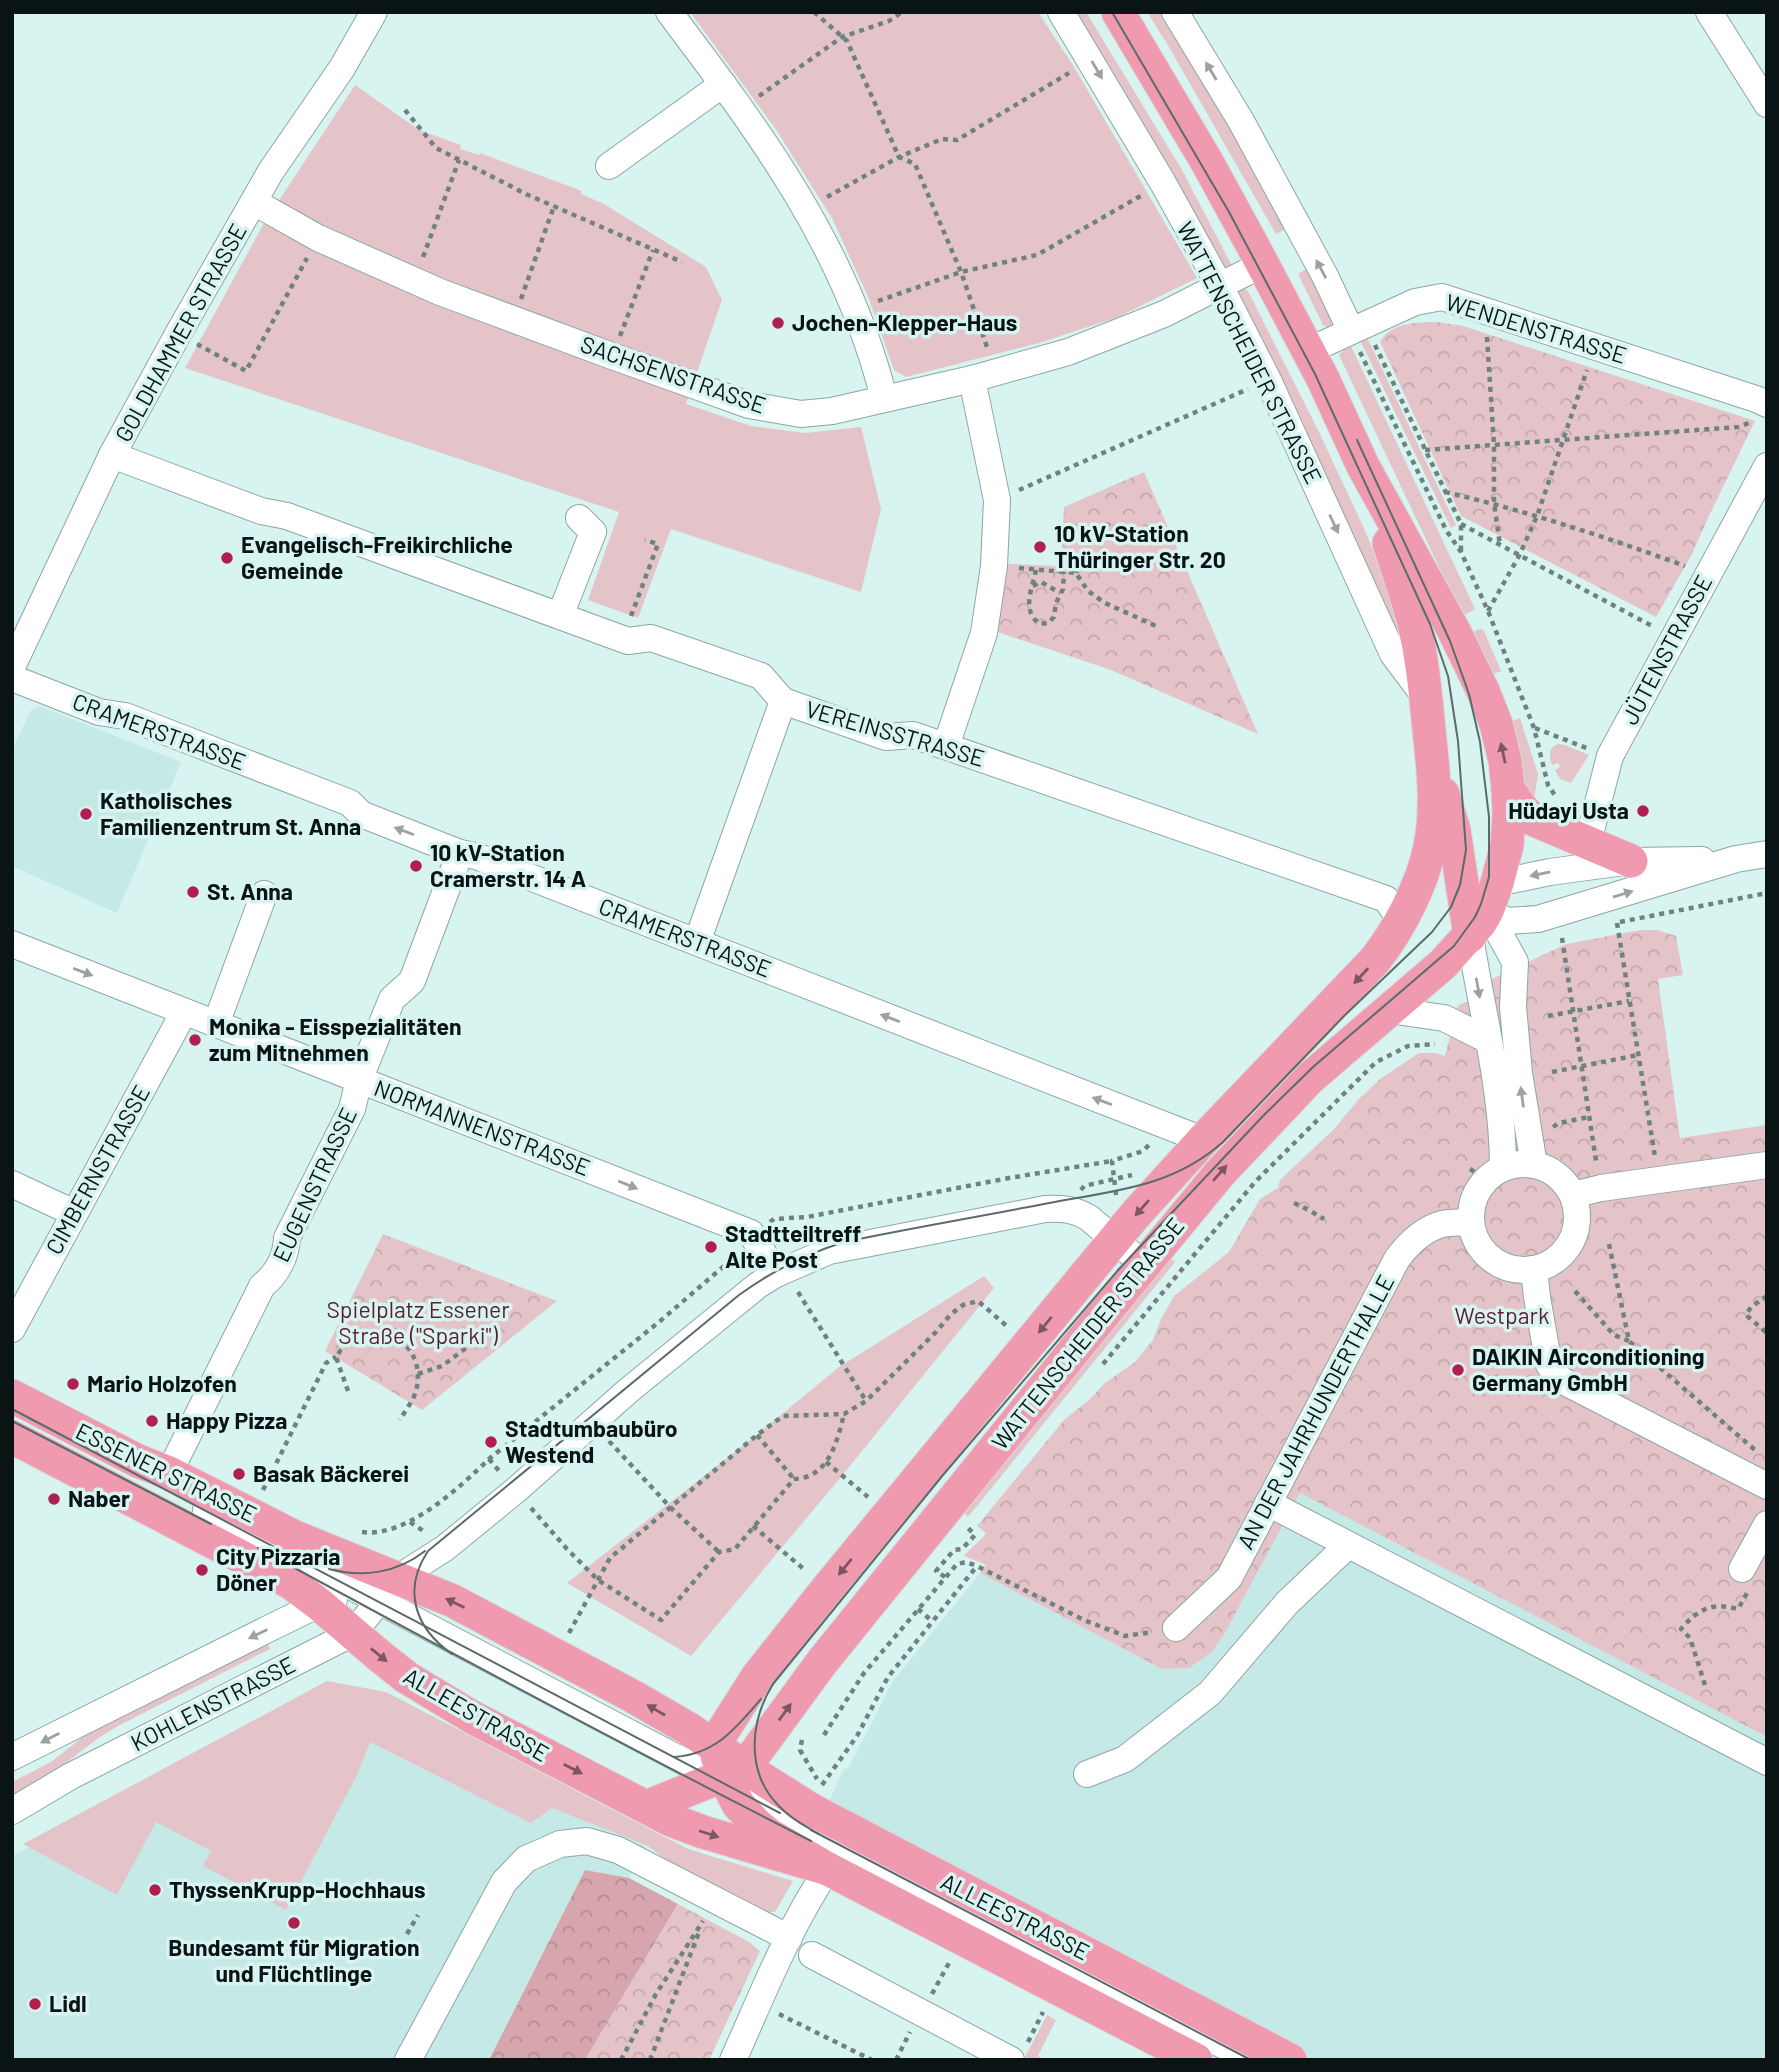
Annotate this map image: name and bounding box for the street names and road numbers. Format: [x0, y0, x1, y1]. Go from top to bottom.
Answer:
street label: WATTENSCHEIDER STRASSE [1172, 217, 1328, 488]
street label: GOLDHAMMER STRASSE [108, 218, 252, 447]
street label: WENDENSTRASSE [1443, 287, 1630, 369]
street label: SACHSENSTRASSE [577, 329, 770, 419]
street label: JÜTENSTRASSE [1615, 570, 1717, 729]
street label: CRAMERSTRASSE [69, 687, 250, 775]
street label: VEREINSSTRASSE [803, 694, 988, 772]
street label: CRAMERSTRASSE [595, 891, 775, 983]
street label: NORMANNENSTRASSE [370, 1073, 594, 1181]
street label: CIMBERNSTRASSE [39, 1080, 155, 1259]
street label: EUGENSTRASSE [266, 1103, 362, 1266]
street label: WATTENSCHEIDER STRASSE [985, 1212, 1189, 1455]
street label: AN DER JAHRHUNDERTHALLE [1231, 1270, 1399, 1554]
street label: ESSENER STRASSE [72, 1416, 261, 1528]
street label: KOHLENSTRASSE [126, 1650, 299, 1757]
street label: ALLEESTRASSE [399, 1661, 554, 1767]
street label: ALLEESTRASSE [937, 1867, 1094, 1966]

